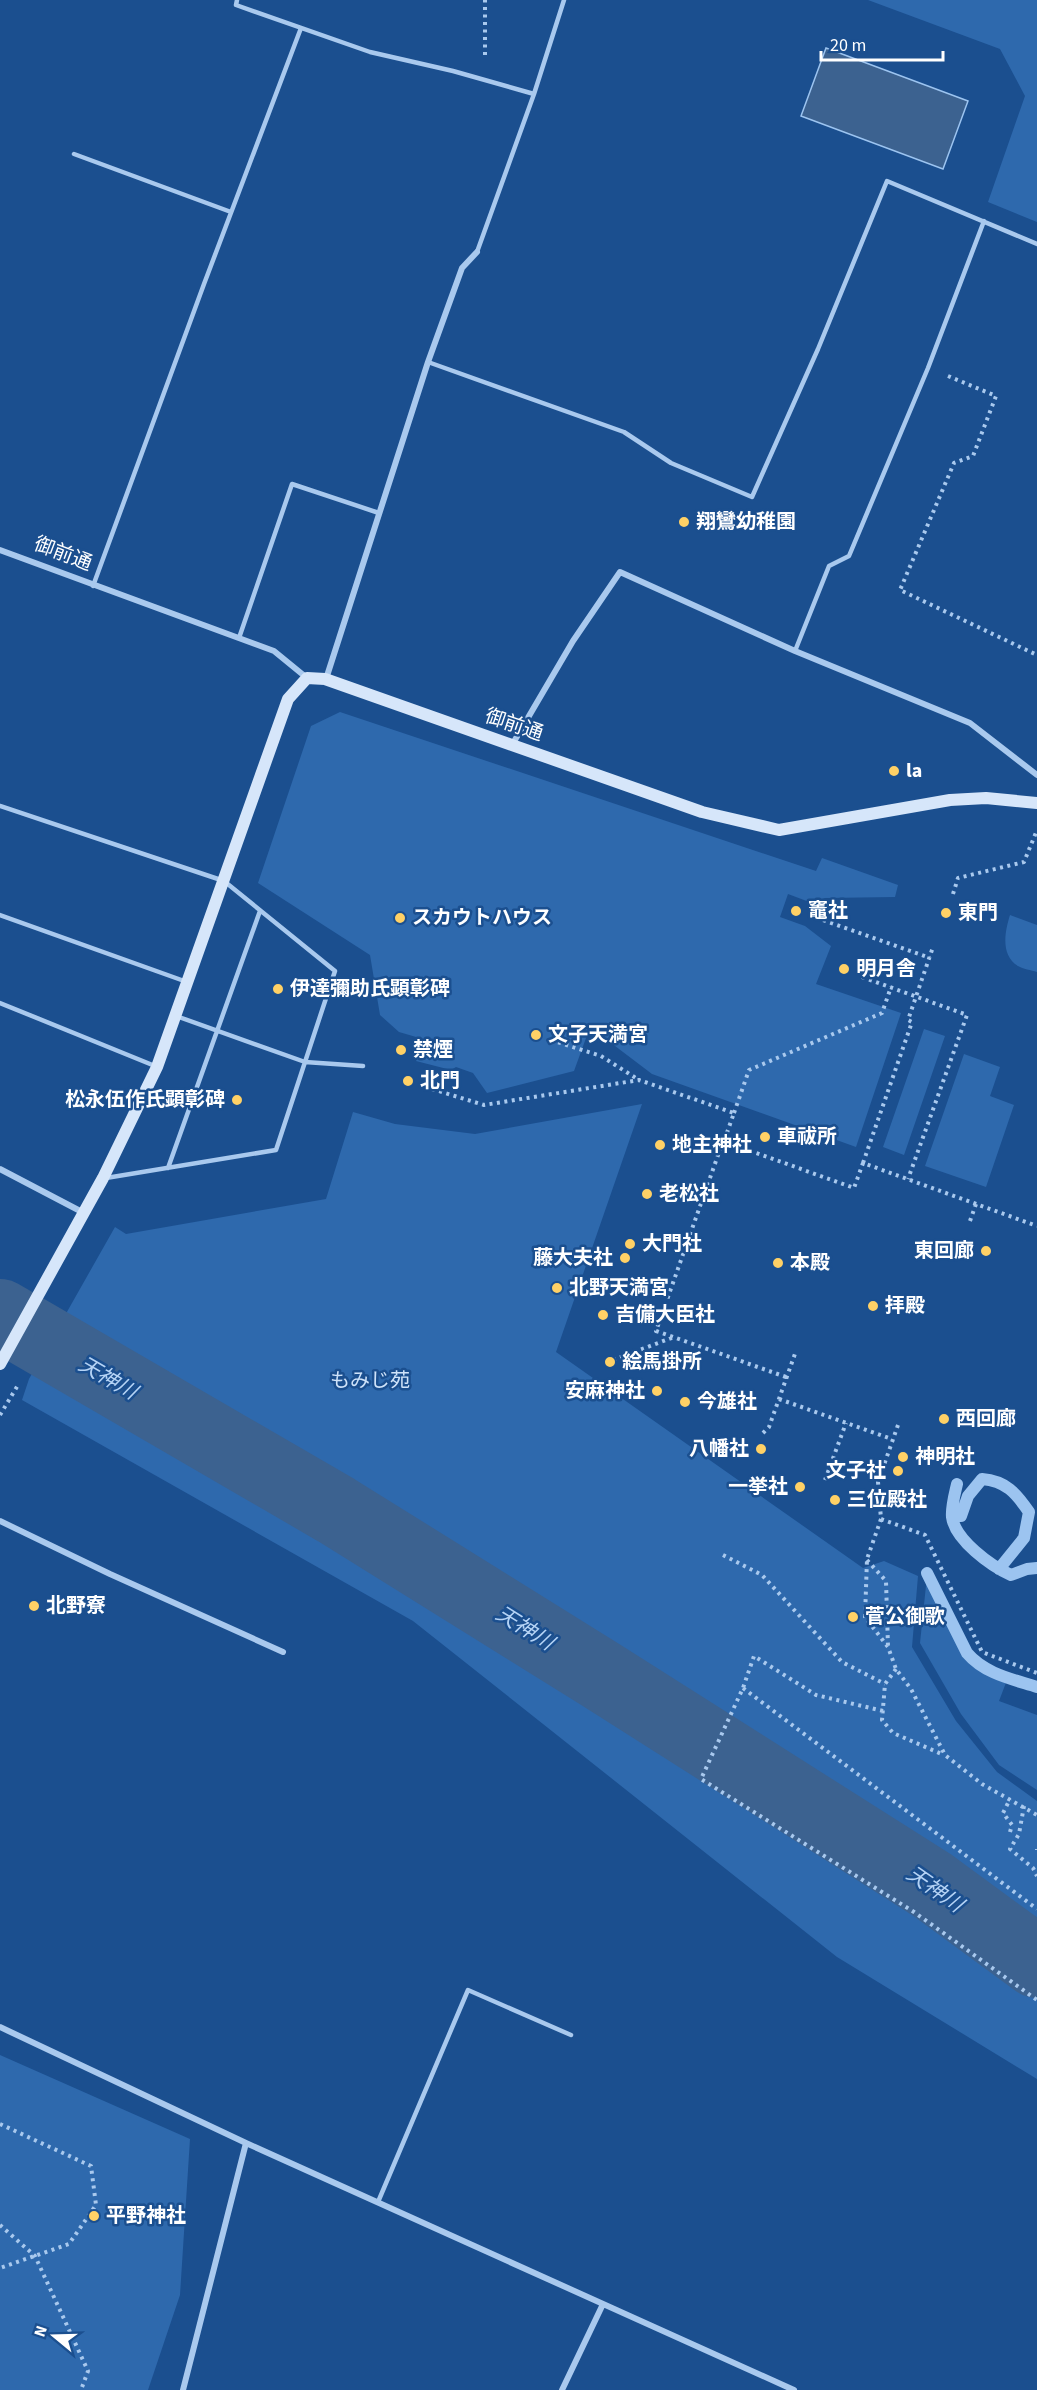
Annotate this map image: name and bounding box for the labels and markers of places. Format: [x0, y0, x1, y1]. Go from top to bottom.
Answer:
place label: 翔鸞幼稚園 [696, 508, 796, 536]
marker: 翔鸞幼稚園 [677, 515, 691, 529]
place label: la [906, 757, 922, 785]
marker: la [887, 764, 901, 778]
place label: 竈社 [808, 897, 848, 925]
place label: 東門 [958, 899, 998, 927]
place label: スカウトハウス [412, 904, 552, 932]
marker: 竈社 [789, 904, 803, 918]
marker: 東門 [939, 906, 953, 920]
marker: スカウトハウス [393, 911, 407, 925]
place label: 明月舎 [856, 955, 916, 983]
marker: 明月舎 [837, 962, 851, 976]
place label: 伊達彌助氏顕彰碑 [290, 975, 450, 1003]
marker: 伊達彌助氏顕彰碑 [271, 982, 285, 996]
place label: 文子天満宮 [548, 1021, 648, 1049]
marker: 文子天満宮 [529, 1028, 543, 1042]
place label: 禁煙 [413, 1036, 453, 1064]
marker: 禁煙 [394, 1043, 408, 1057]
place label: 北門 [420, 1067, 460, 1095]
marker: 北門 [401, 1074, 415, 1088]
place label: 松永伍作氏顕彰碑 [65, 1086, 225, 1114]
marker: 松永伍作氏顕彰碑 [230, 1093, 244, 1107]
place label: 車祓所 [777, 1123, 837, 1151]
marker: 車祓所 [758, 1130, 772, 1144]
place label: 地主神社 [672, 1131, 752, 1159]
marker: 地主神社 [653, 1138, 667, 1152]
place label: 老松社 [659, 1180, 719, 1208]
marker: 老松社 [640, 1187, 654, 1201]
place label: 大門社 [642, 1230, 702, 1258]
marker: 大門社 [623, 1237, 637, 1251]
place label: 東回廊 [914, 1237, 974, 1265]
place label: 藤大夫社 [533, 1244, 613, 1272]
marker: 東回廊 [979, 1244, 993, 1258]
place label: 本殿 [790, 1249, 830, 1277]
marker: 藤大夫社 [618, 1251, 632, 1265]
marker: 本殿 [771, 1256, 785, 1270]
place label: 北野天満宮 [569, 1274, 669, 1302]
marker: 北野天満宮 [550, 1281, 564, 1295]
place label: 拝殿 [885, 1292, 925, 1320]
marker: 拝殿 [866, 1299, 880, 1313]
place label: 吉備大臣社 [615, 1301, 715, 1329]
marker: 吉備大臣社 [596, 1308, 610, 1322]
place label: 絵馬掛所 [622, 1348, 702, 1376]
marker: 絵馬掛所 [603, 1355, 617, 1369]
place label: 安麻神社 [565, 1377, 645, 1405]
marker: 安麻神社 [650, 1384, 664, 1398]
place label: 今雄社 [697, 1388, 757, 1416]
marker: 今雄社 [678, 1395, 692, 1409]
place label: 西回廊 [956, 1405, 1016, 1433]
marker: 西回廊 [937, 1412, 951, 1426]
place label: 八幡社 [689, 1435, 749, 1463]
marker: 八幡社 [754, 1442, 768, 1456]
place label: 神明社 [915, 1443, 975, 1471]
marker: 神明社 [896, 1450, 910, 1464]
place label: 文子社 [826, 1457, 886, 1485]
marker: 文子社 [891, 1464, 905, 1478]
place label: 一挙社 [728, 1473, 788, 1501]
marker: 一挙社 [793, 1480, 807, 1494]
place label: 三位殿社 [847, 1486, 927, 1514]
marker: 三位殿社 [828, 1493, 842, 1507]
place label: 北野寮 [46, 1592, 106, 1620]
marker: 北野寮 [27, 1599, 41, 1613]
place label: 菅公御歌 [865, 1603, 945, 1631]
marker: 菅公御歌 [846, 1610, 860, 1624]
place label: 平野神社 [106, 2202, 186, 2230]
marker: 平野神社 [87, 2209, 101, 2223]

